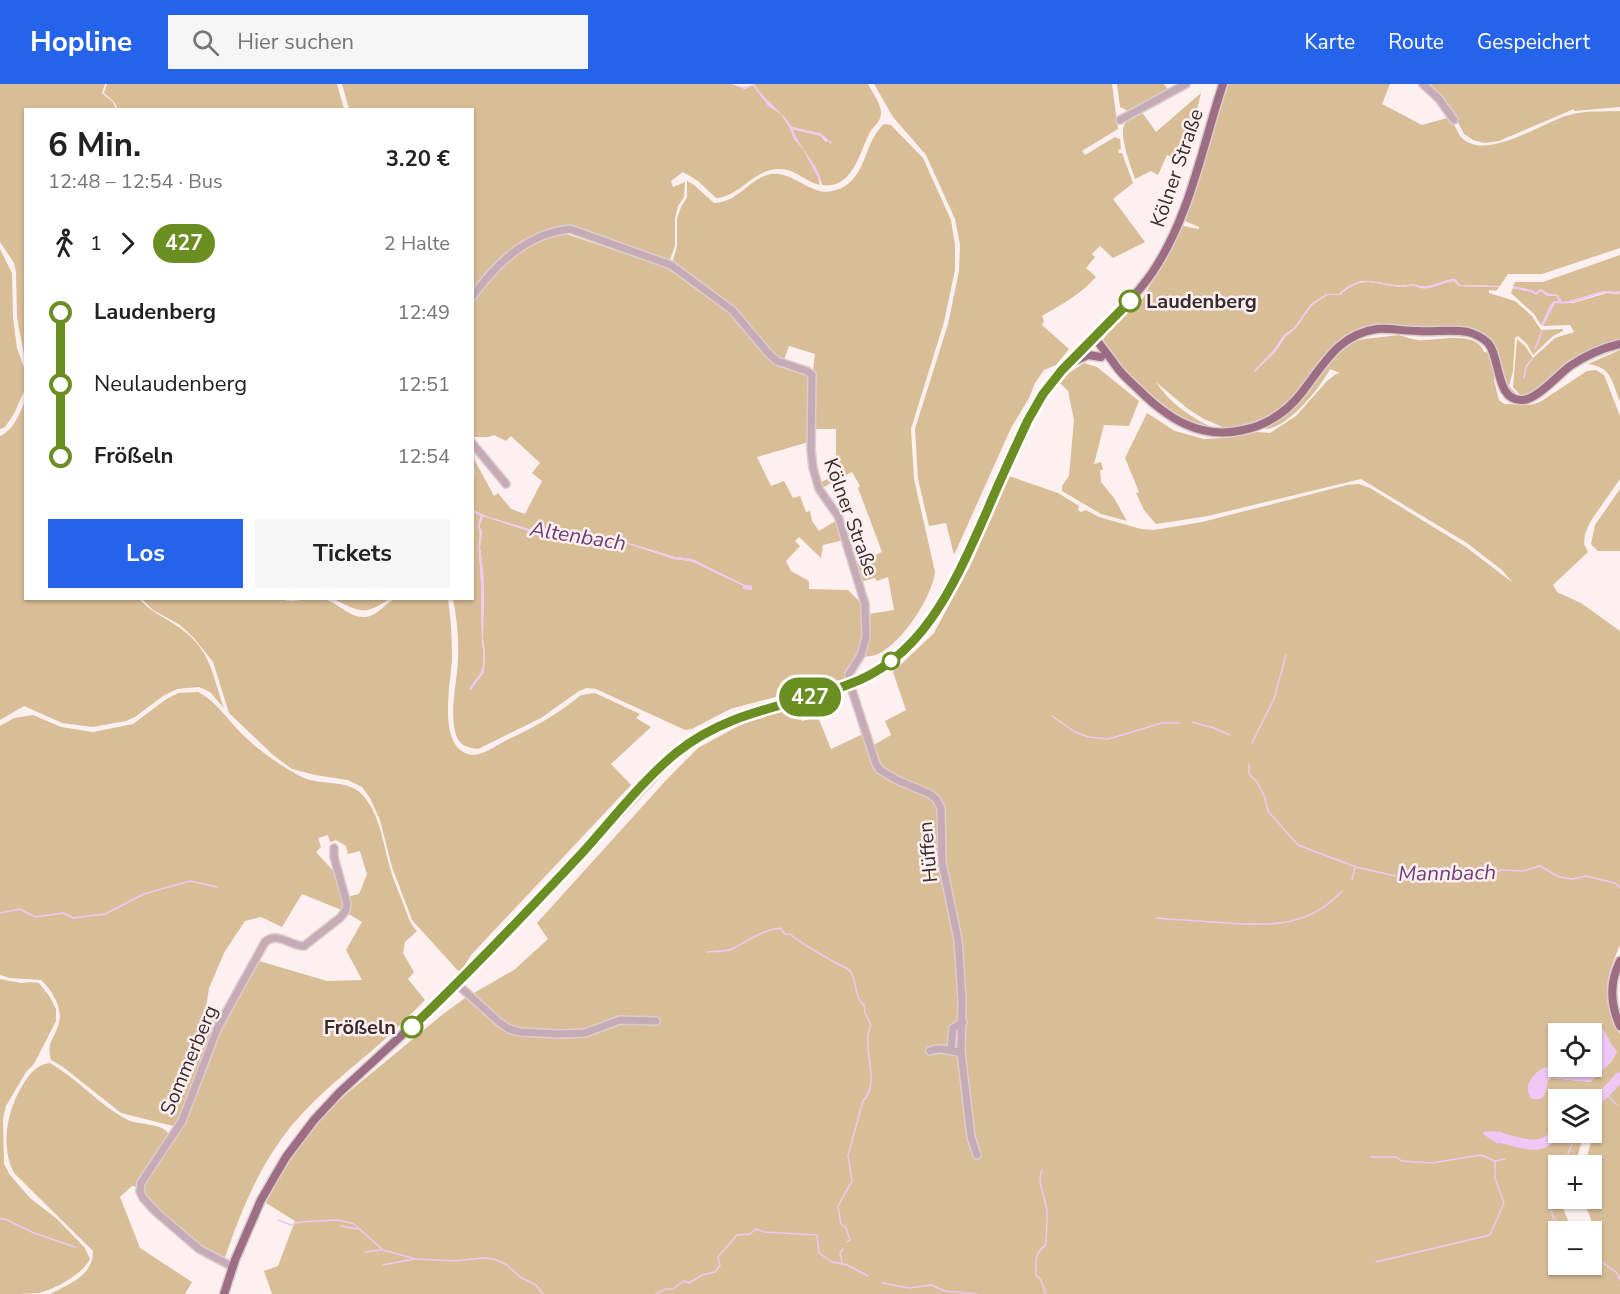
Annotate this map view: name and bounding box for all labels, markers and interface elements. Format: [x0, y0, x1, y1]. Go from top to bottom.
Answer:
search box [168, 15, 588, 69]
text: Hopline [30, 23, 132, 61]
icon: search [189, 26, 222, 59]
text: Hier suchen [237, 27, 354, 57]
text: Karte [1305, 28, 1355, 56]
text: Route [1388, 28, 1444, 56]
text: Gespeichert [1477, 28, 1590, 56]
street label: Kölner Straße [1144, 105, 1210, 231]
text: 6 Min. [48, 123, 141, 168]
text: 3.20 € [386, 144, 450, 174]
text: 12:48 – 12:54 · Bus [48, 168, 223, 195]
icon: walk [48, 227, 81, 260]
icon: forward [111, 227, 144, 260]
text: 427 [165, 229, 203, 257]
text: 1 [90, 230, 102, 257]
text: 2 Halte [384, 230, 450, 257]
place label: Laudenberg [1146, 288, 1257, 315]
marker: Laudenberg [1119, 290, 1141, 312]
text: Laudenberg [94, 297, 216, 327]
text: 12:49 [397, 299, 450, 326]
text: Neulaudenberg [94, 369, 247, 399]
text: 12:51 [397, 371, 450, 398]
text: Frößeln [94, 441, 173, 471]
text: 12:54 [397, 443, 450, 470]
street label: Kölner Straße [817, 454, 885, 580]
water label: Altenbach [527, 514, 628, 557]
button: Los [48, 519, 243, 588]
button: Tickets [255, 519, 450, 588]
unlabelled marker [882, 652, 900, 670]
line badge: 427 [776, 678, 844, 716]
text: 427 [791, 683, 829, 711]
street label: Hüffen [912, 820, 944, 884]
water label: Mannbach [1398, 858, 1496, 888]
street label: Sommerberg [154, 1001, 224, 1119]
place label: Frößeln [324, 1014, 396, 1041]
marker: Frößeln [401, 1016, 423, 1038]
map controls [1548, 1023, 1602, 1275]
button: locate [1548, 1023, 1602, 1077]
button: layers [1548, 1089, 1602, 1143]
button: + [1548, 1155, 1602, 1209]
button: − [1548, 1221, 1602, 1275]

